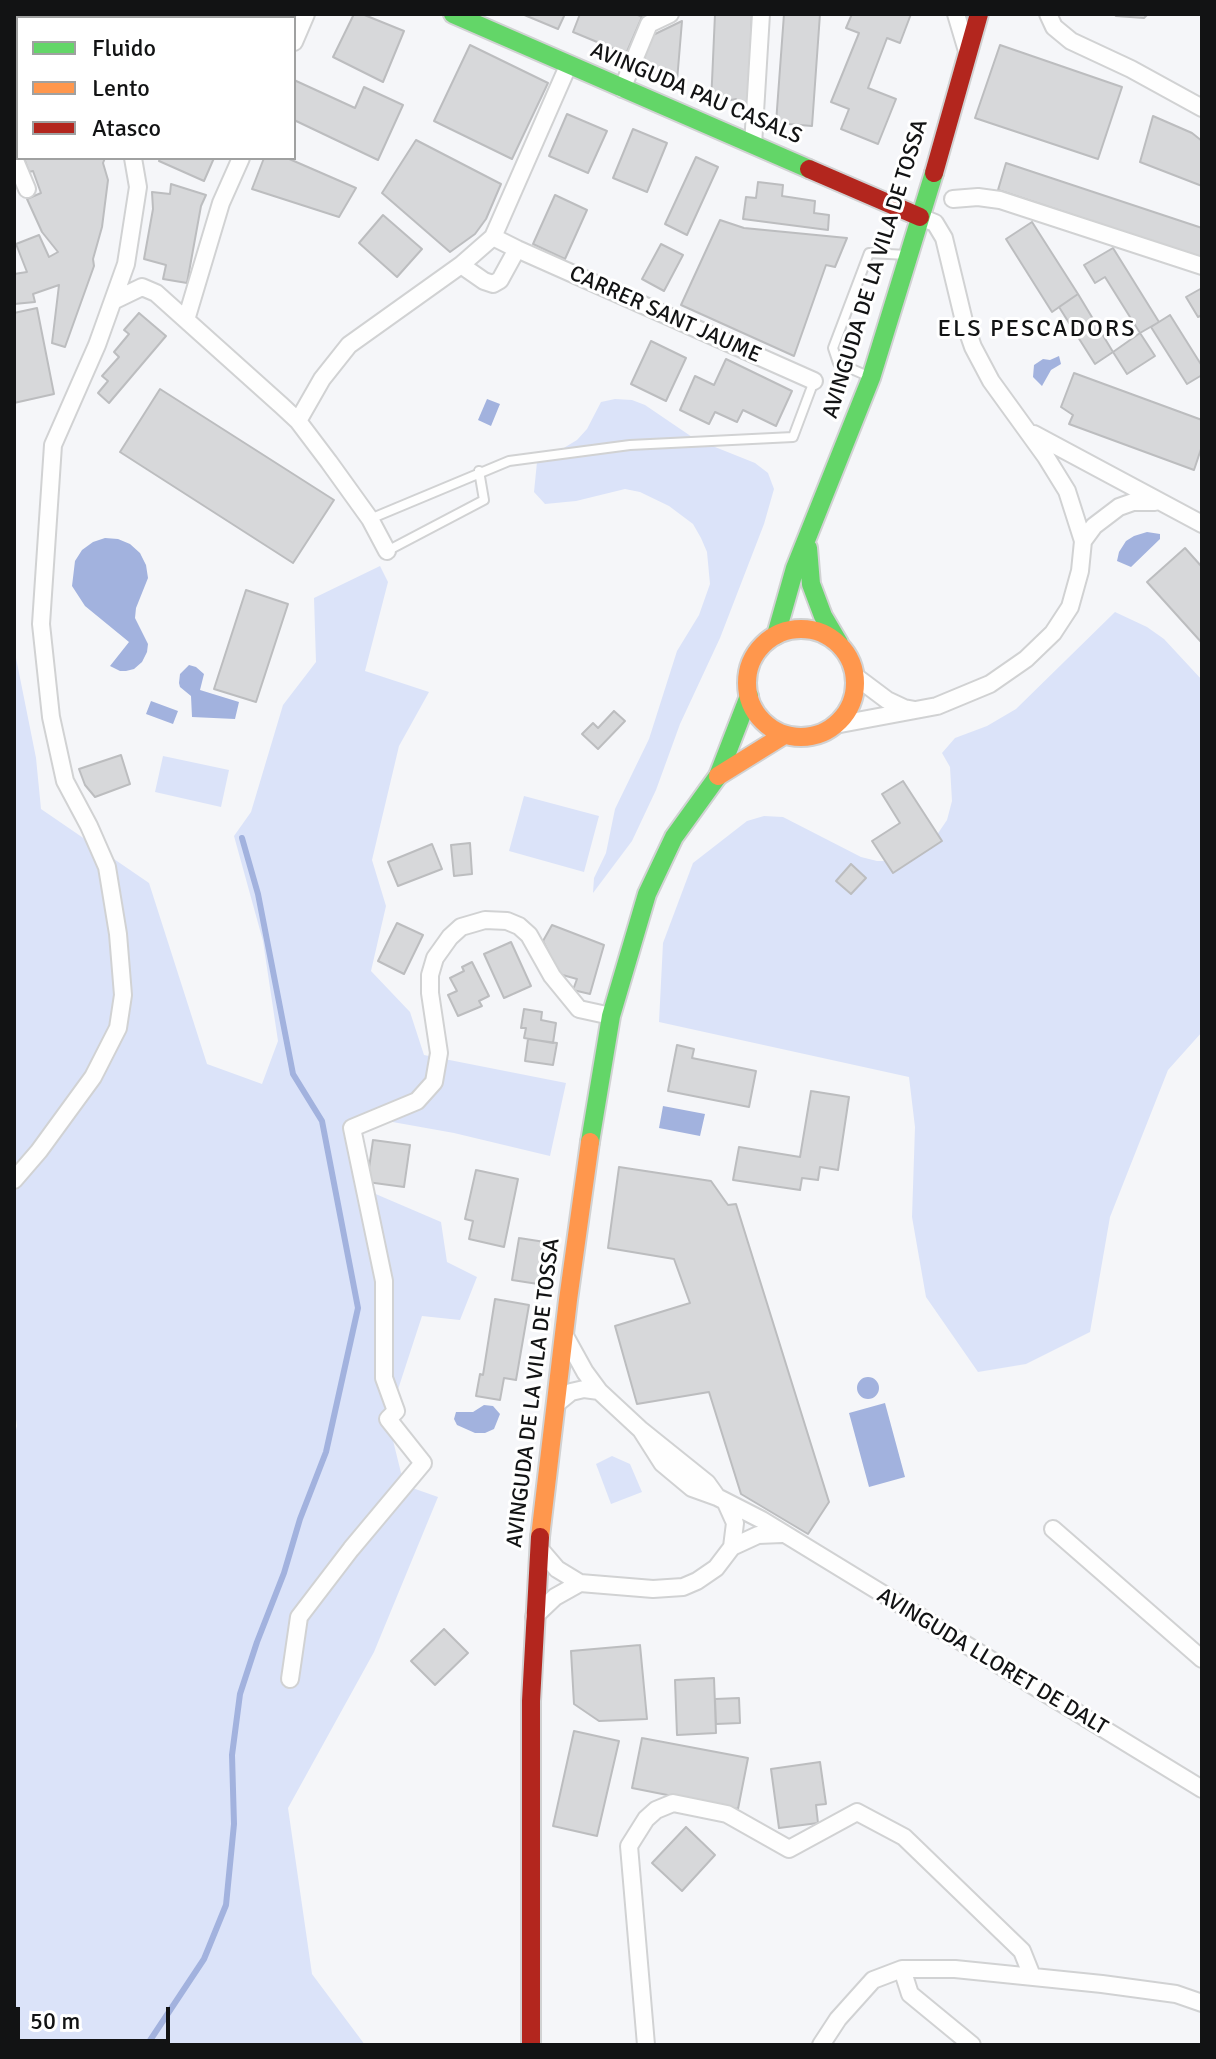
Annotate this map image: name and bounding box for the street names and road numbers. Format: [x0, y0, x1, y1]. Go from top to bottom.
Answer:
street label: AVINGUDA PAU CASALS [586, 37, 806, 151]
street label: AVINGUDA DE LA VILA DE TOSSA [818, 116, 934, 422]
street label: CARRER SANT JAUME [565, 261, 765, 369]
street label: AVINGUDA DE LA VILA DE TOSSA [502, 1237, 566, 1549]
street label: AVINGUDA LLORET DE DALT [872, 1583, 1112, 1741]

